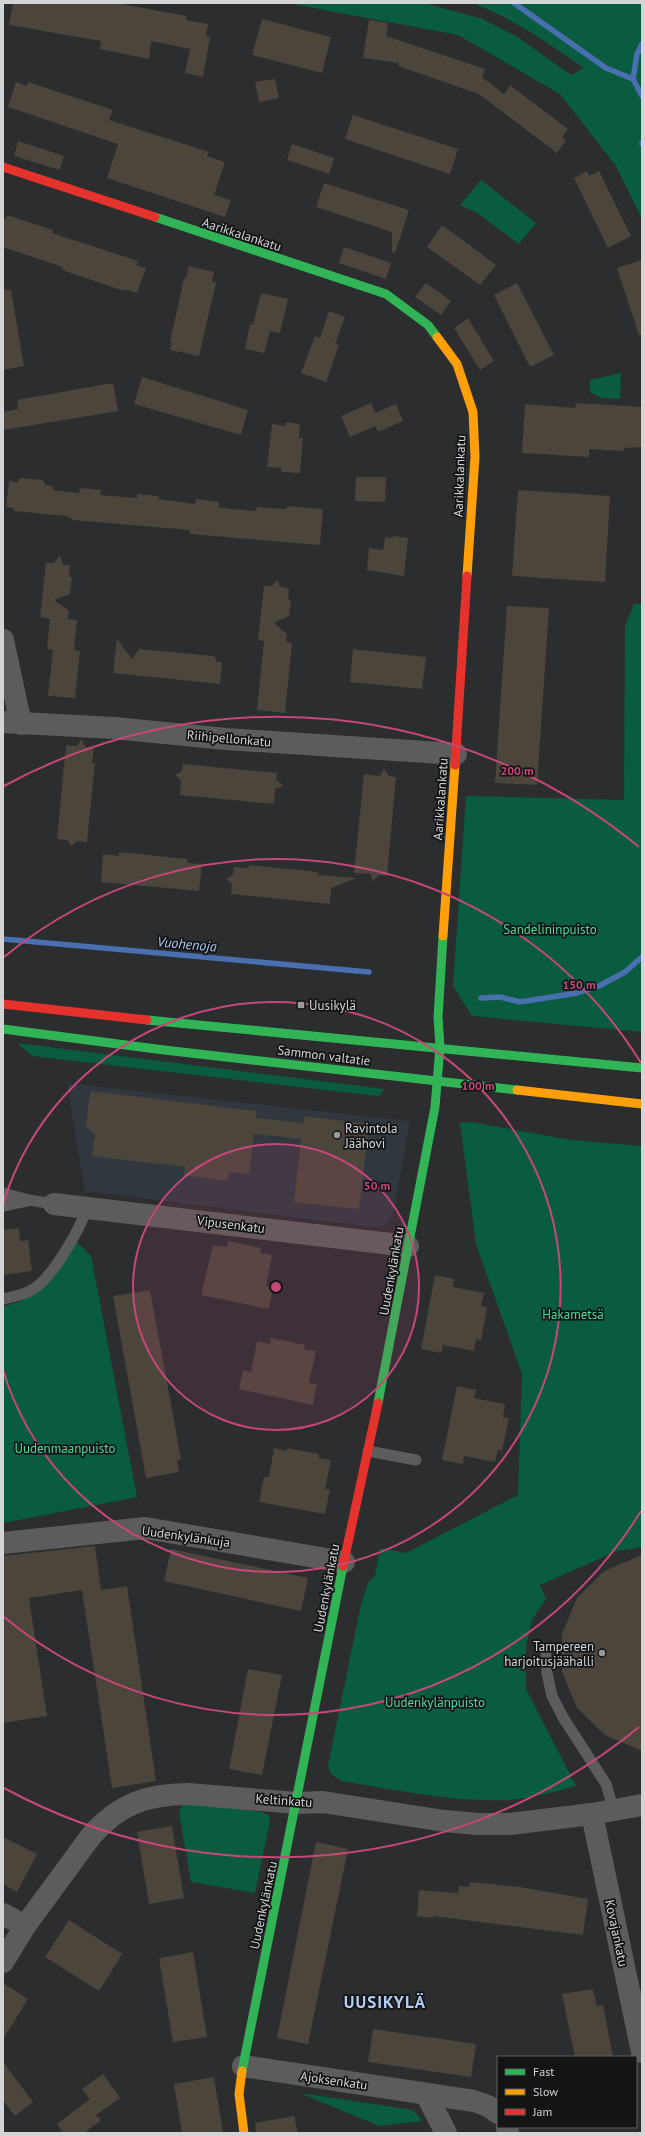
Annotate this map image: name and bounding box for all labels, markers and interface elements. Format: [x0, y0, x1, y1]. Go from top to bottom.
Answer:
street label: Aarikkalankatu [200, 214, 284, 255]
street label: Aarikkalankatu [450, 435, 469, 517]
street label: Riihipellonkatu [186, 726, 272, 751]
street label: Aarikkalankatu [429, 757, 452, 841]
text: 200 m [500, 763, 534, 778]
park label: Sandelininpuisto [503, 921, 597, 938]
water label: Vuohenoja [156, 932, 218, 956]
text: 150 m [562, 977, 596, 992]
place label: Uusikylä [309, 997, 356, 1014]
marker: Uusikylä [296, 1000, 306, 1010]
street label: Sammon valtatie [276, 1041, 371, 1070]
text: 100 m [461, 1078, 495, 1093]
place label: Ravintola Jäähovi [344, 1120, 397, 1152]
marker: Ravintola Jäähovi [332, 1130, 342, 1140]
text: 50 m [364, 1178, 390, 1193]
street label: Vipusenkatu [195, 1212, 266, 1237]
street label: Uudenkylänkatu [375, 1225, 408, 1317]
centre of rings [269, 1280, 283, 1294]
park label: Hakametsä [542, 1306, 604, 1323]
park label: Uudenmaanpuisto [15, 1440, 116, 1457]
street label: Uudenkylänkuja [141, 1522, 231, 1551]
street label: Uudenkylänkatu [310, 1542, 343, 1634]
place label: Tampereen harjoitusjäähalli [504, 1638, 594, 1670]
marker: Tampereen harjoitusjäähalli [597, 1648, 607, 1658]
park label: Uudenkylänpuisto [385, 1694, 485, 1711]
street label: Keltinkatu [255, 1790, 313, 1811]
street label: Uudenkylänkatu [246, 1859, 281, 1951]
street label: Kovajankatu [601, 1898, 632, 1968]
district label: UUSIKYLÄ [344, 1991, 426, 2013]
legend [497, 2056, 637, 2128]
text: Fast [533, 2064, 554, 2079]
street label: Ajoksenkatu [299, 2067, 369, 2094]
text: Slow [533, 2084, 558, 2099]
text: Jam [532, 2104, 552, 2119]

